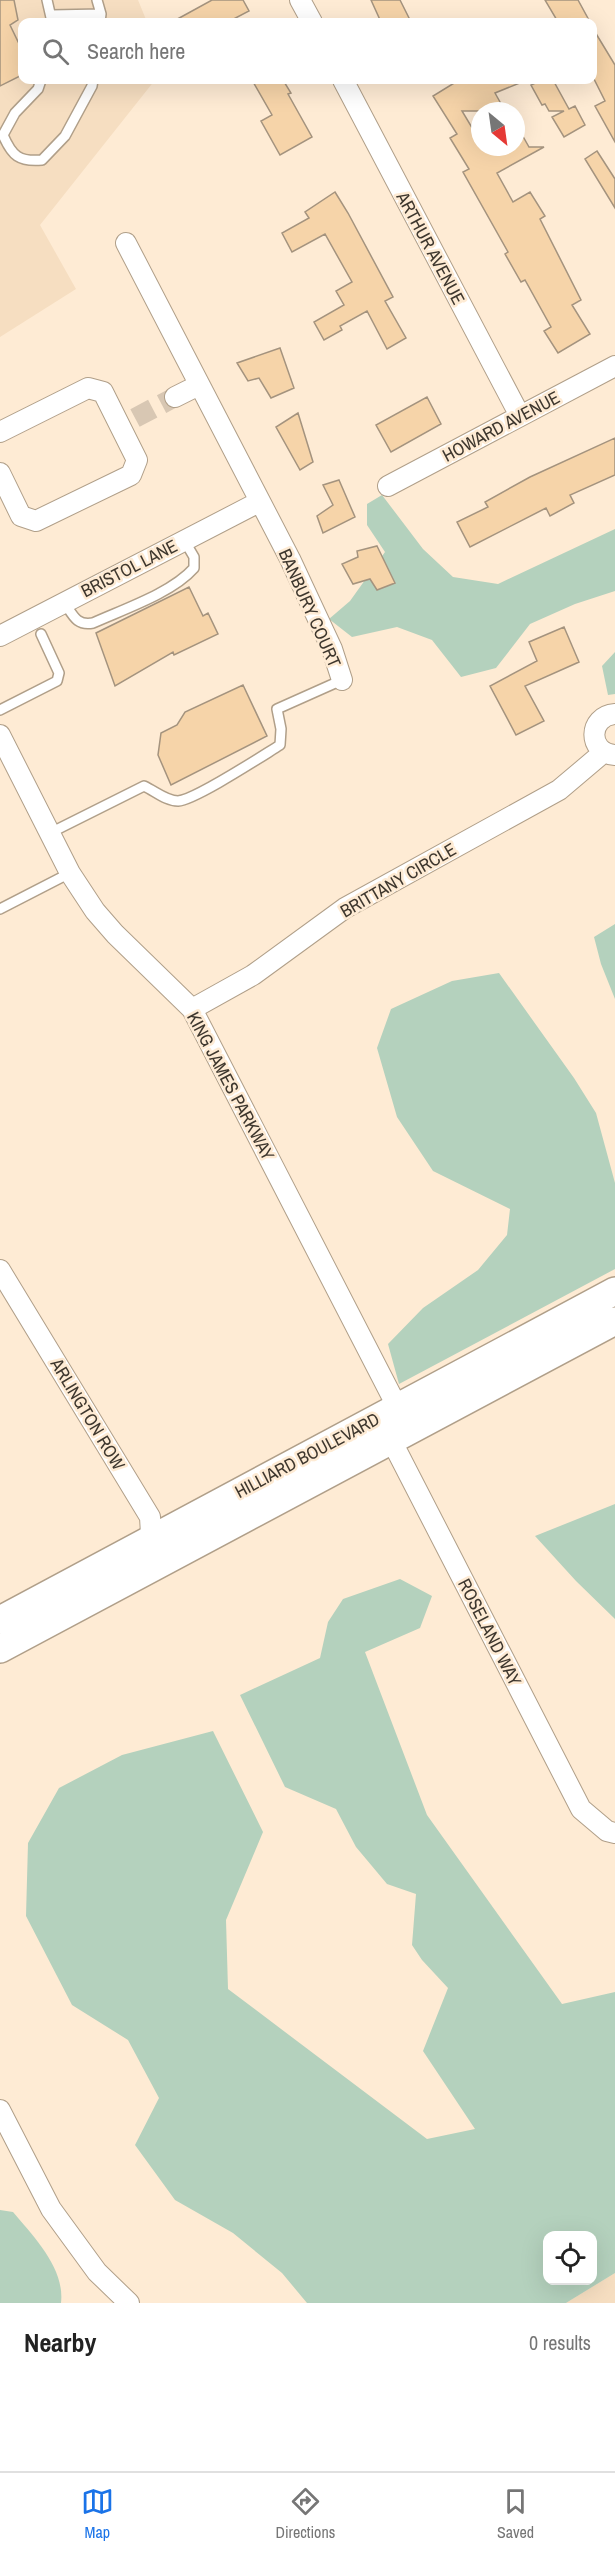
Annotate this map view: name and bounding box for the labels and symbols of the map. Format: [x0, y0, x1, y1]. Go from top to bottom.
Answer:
north arrow [471, 102, 525, 156]
street label: ARTHUR AVENUE [390, 186, 471, 309]
street label: HOWARD AVENUE [438, 385, 564, 467]
street label: BRISTOL LANE [77, 533, 181, 603]
street label: BANBURY COURT [273, 545, 347, 671]
street label: BRITTANY CIRCLE [336, 837, 460, 923]
street label: KING JAMES PARKWAY [181, 1007, 281, 1165]
street label: ARLINGTON ROW [44, 1353, 131, 1475]
street label: HILLIARD BOULEVARD [230, 1406, 384, 1504]
street label: ROSELAND WAY [452, 1574, 528, 1690]

